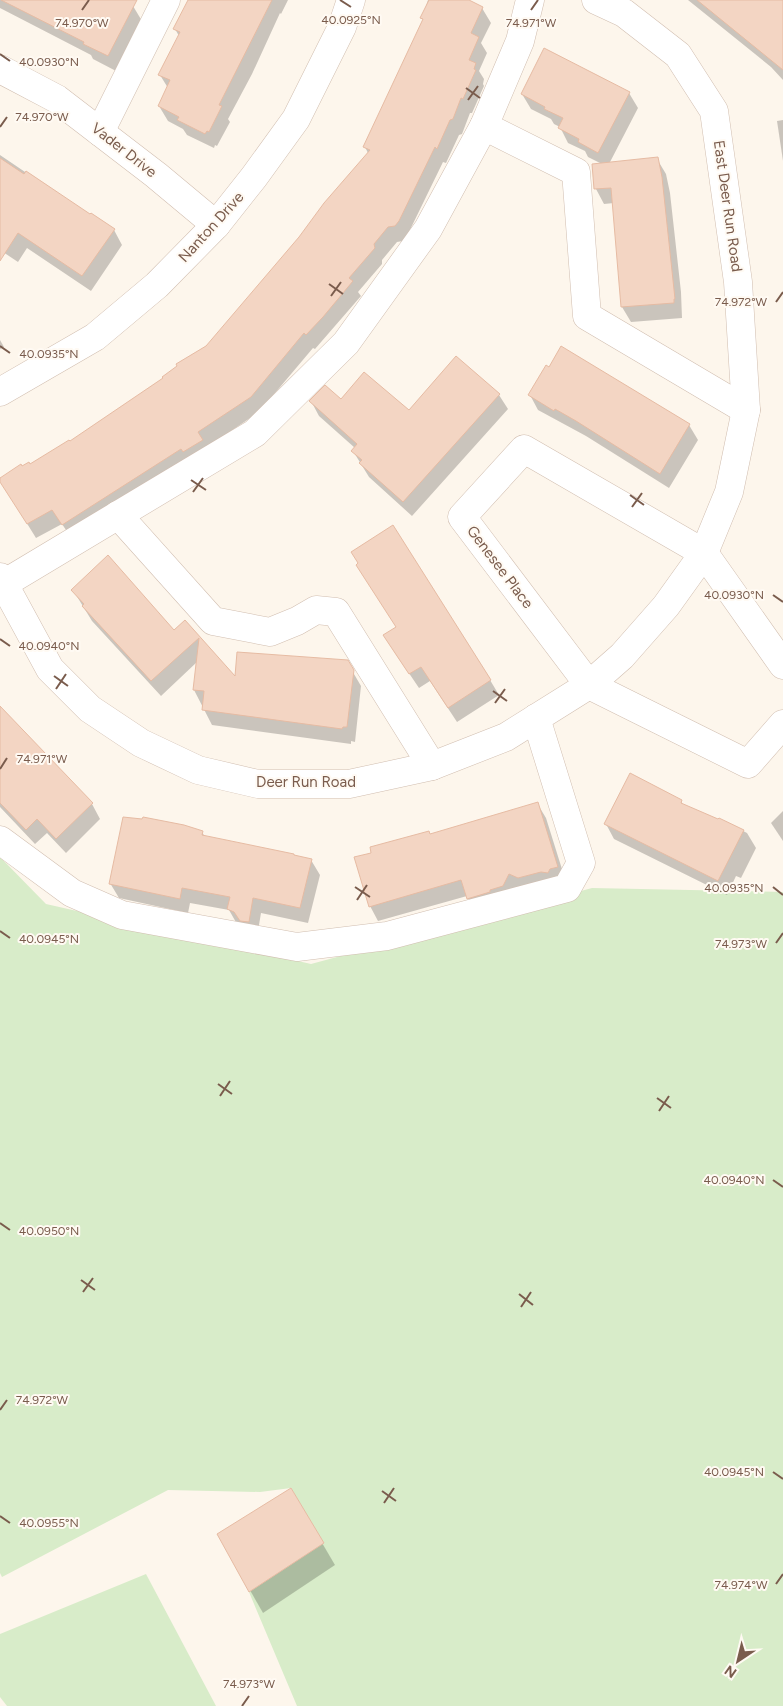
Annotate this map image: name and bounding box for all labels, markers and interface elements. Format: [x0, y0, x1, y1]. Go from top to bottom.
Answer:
text: 40.0925°N [321, 13, 381, 27]
text: 74.970°W [55, 16, 109, 30]
text: 74.971°W [506, 16, 557, 30]
text: 40.0930°N [19, 55, 79, 69]
text: 74.970°W [15, 110, 69, 124]
street label: Vader Drive [88, 119, 160, 181]
street label: East Deer Run Road [710, 139, 746, 273]
street label: Nanton Drive [175, 188, 247, 266]
text: 74.972°W [715, 295, 768, 309]
text: 40.0935°N [19, 347, 79, 361]
street label: Genesee Place [463, 522, 537, 612]
text: 40.0930°N [704, 588, 764, 602]
text: 40.0940°N [19, 639, 80, 653]
text: 74.971°W [17, 752, 68, 766]
street label: Deer Run Road [256, 773, 356, 791]
text: 40.0935°N [704, 881, 764, 895]
text: 40.0945°N [19, 932, 79, 946]
text: 74.973°W [715, 937, 768, 951]
text: 40.0940°N [704, 1173, 765, 1187]
text: 40.0950°N [19, 1224, 79, 1238]
text: 74.972°W [16, 1393, 69, 1407]
text: 40.0945°N [704, 1465, 764, 1479]
text: 40.0955°N [19, 1516, 79, 1530]
text: 74.974°W [714, 1578, 768, 1592]
north arrow [713, 1636, 763, 1686]
text: N [722, 1661, 740, 1681]
text: 74.973°W [223, 1677, 276, 1691]

